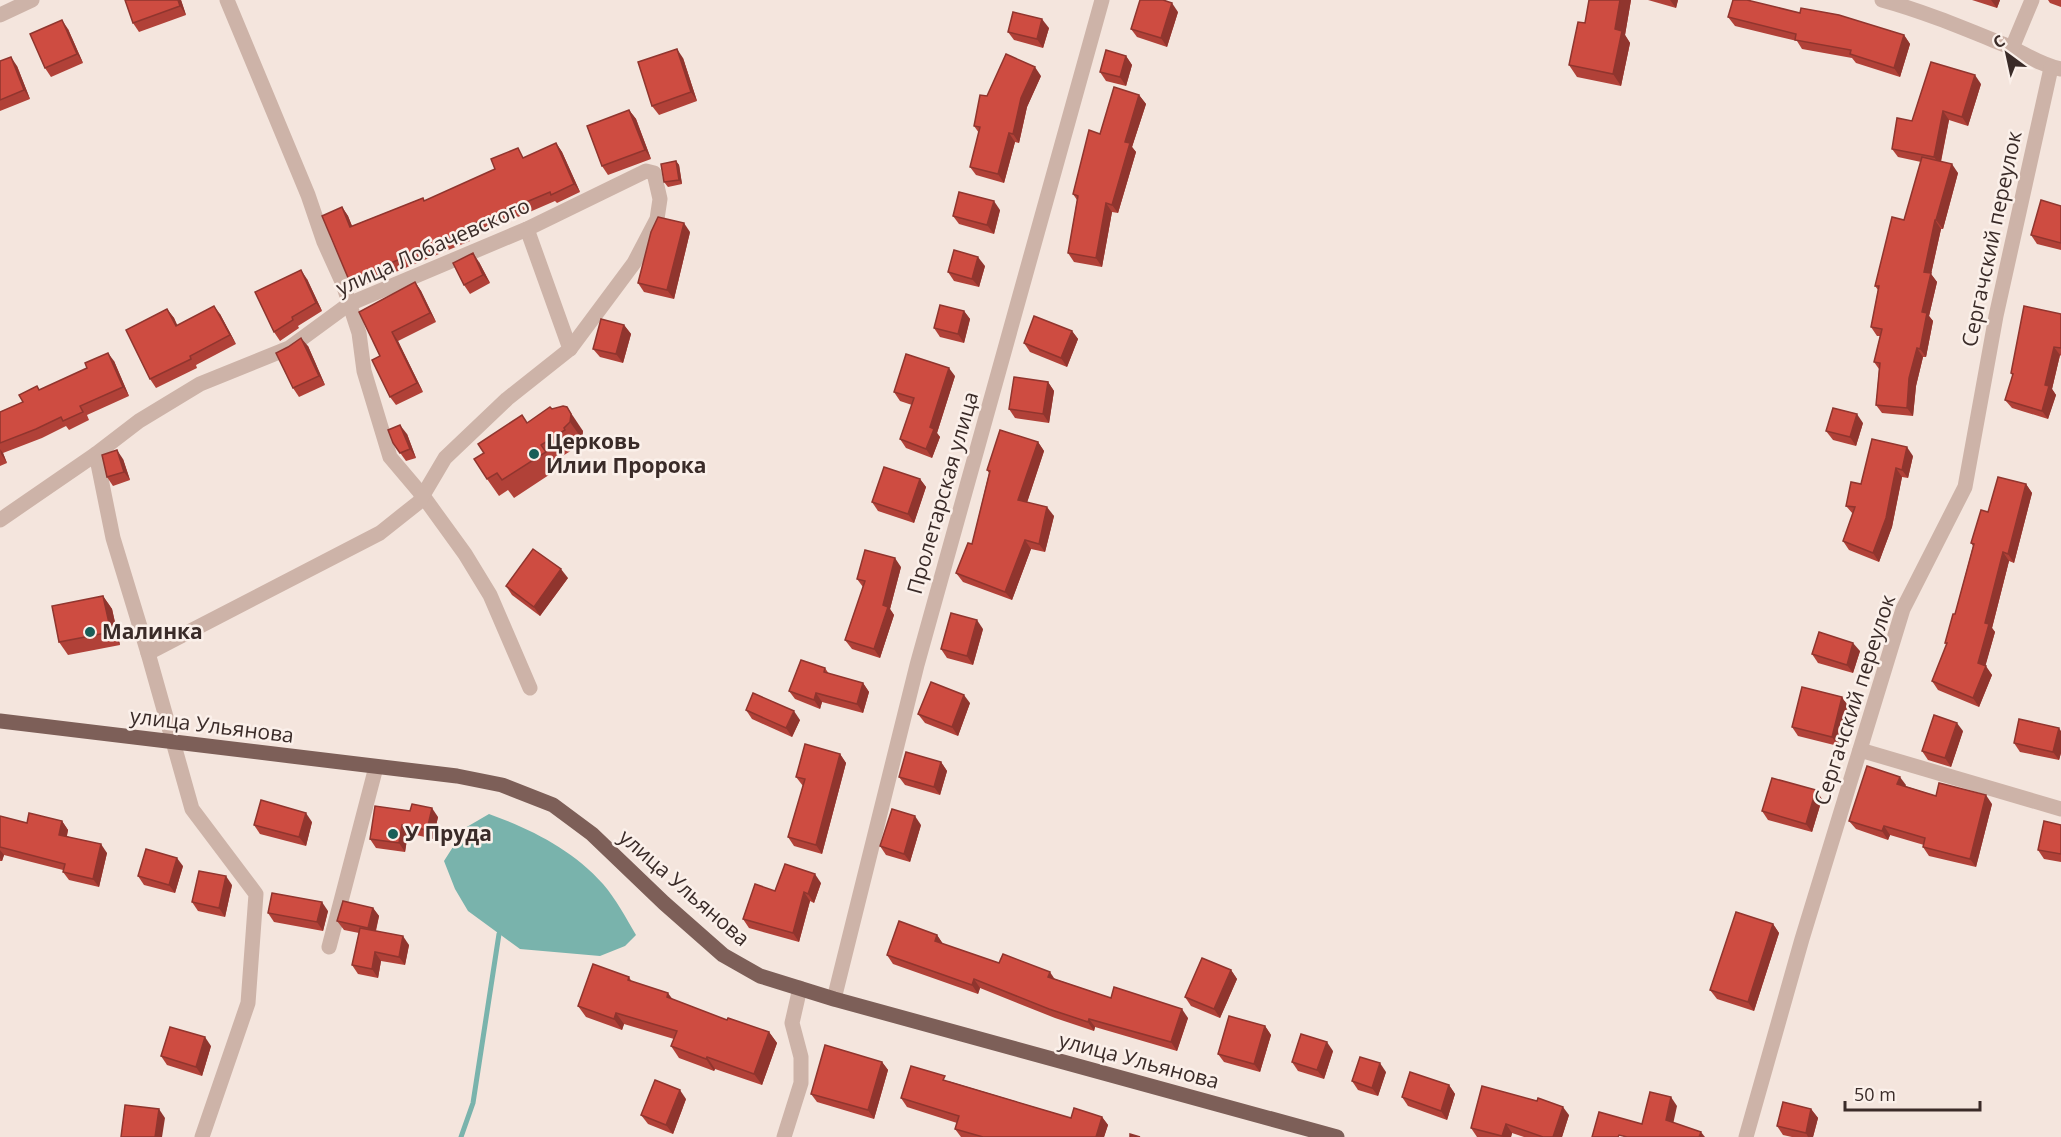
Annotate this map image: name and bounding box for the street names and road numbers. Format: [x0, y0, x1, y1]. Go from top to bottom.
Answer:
street label: Сергачский переулок [1954, 128, 2028, 349]
street label: улица Лобачевского [331, 191, 534, 301]
street label: Пролетарская улица [900, 388, 984, 597]
street label: Сергачский переулок [1807, 591, 1901, 809]
street label: улица Ульянова [129, 701, 296, 749]
street label: улица Ульянова [613, 823, 756, 952]
street label: улица Ульянова [1056, 1025, 1222, 1095]

